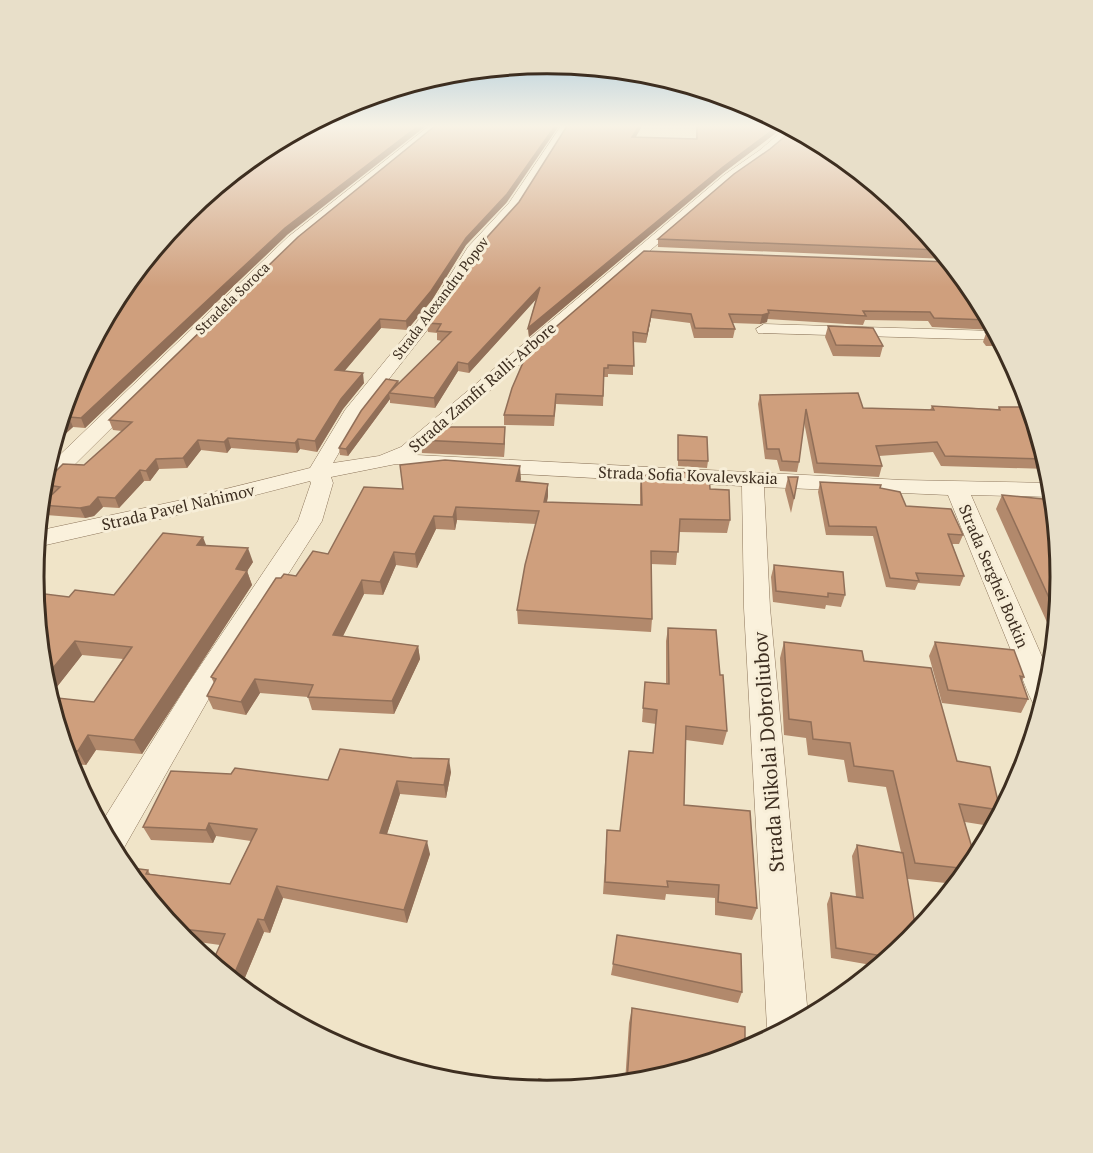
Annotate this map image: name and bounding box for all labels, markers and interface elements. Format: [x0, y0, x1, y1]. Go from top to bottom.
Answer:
street label: Strada Alexandru Popov [388, 232, 493, 363]
street label: Stradela Sorocа [191, 258, 273, 338]
street label: Strada Zamfir Ralli-Arbore [404, 317, 560, 457]
street label: Strada Sofia Kovalevskaia [598, 461, 778, 489]
street label: Strada Pavel Nahimov [99, 479, 257, 535]
street label: Strada Serghei Botkin [954, 501, 1034, 652]
street label: Strada Nikolai Dobroliubov [746, 630, 790, 873]

